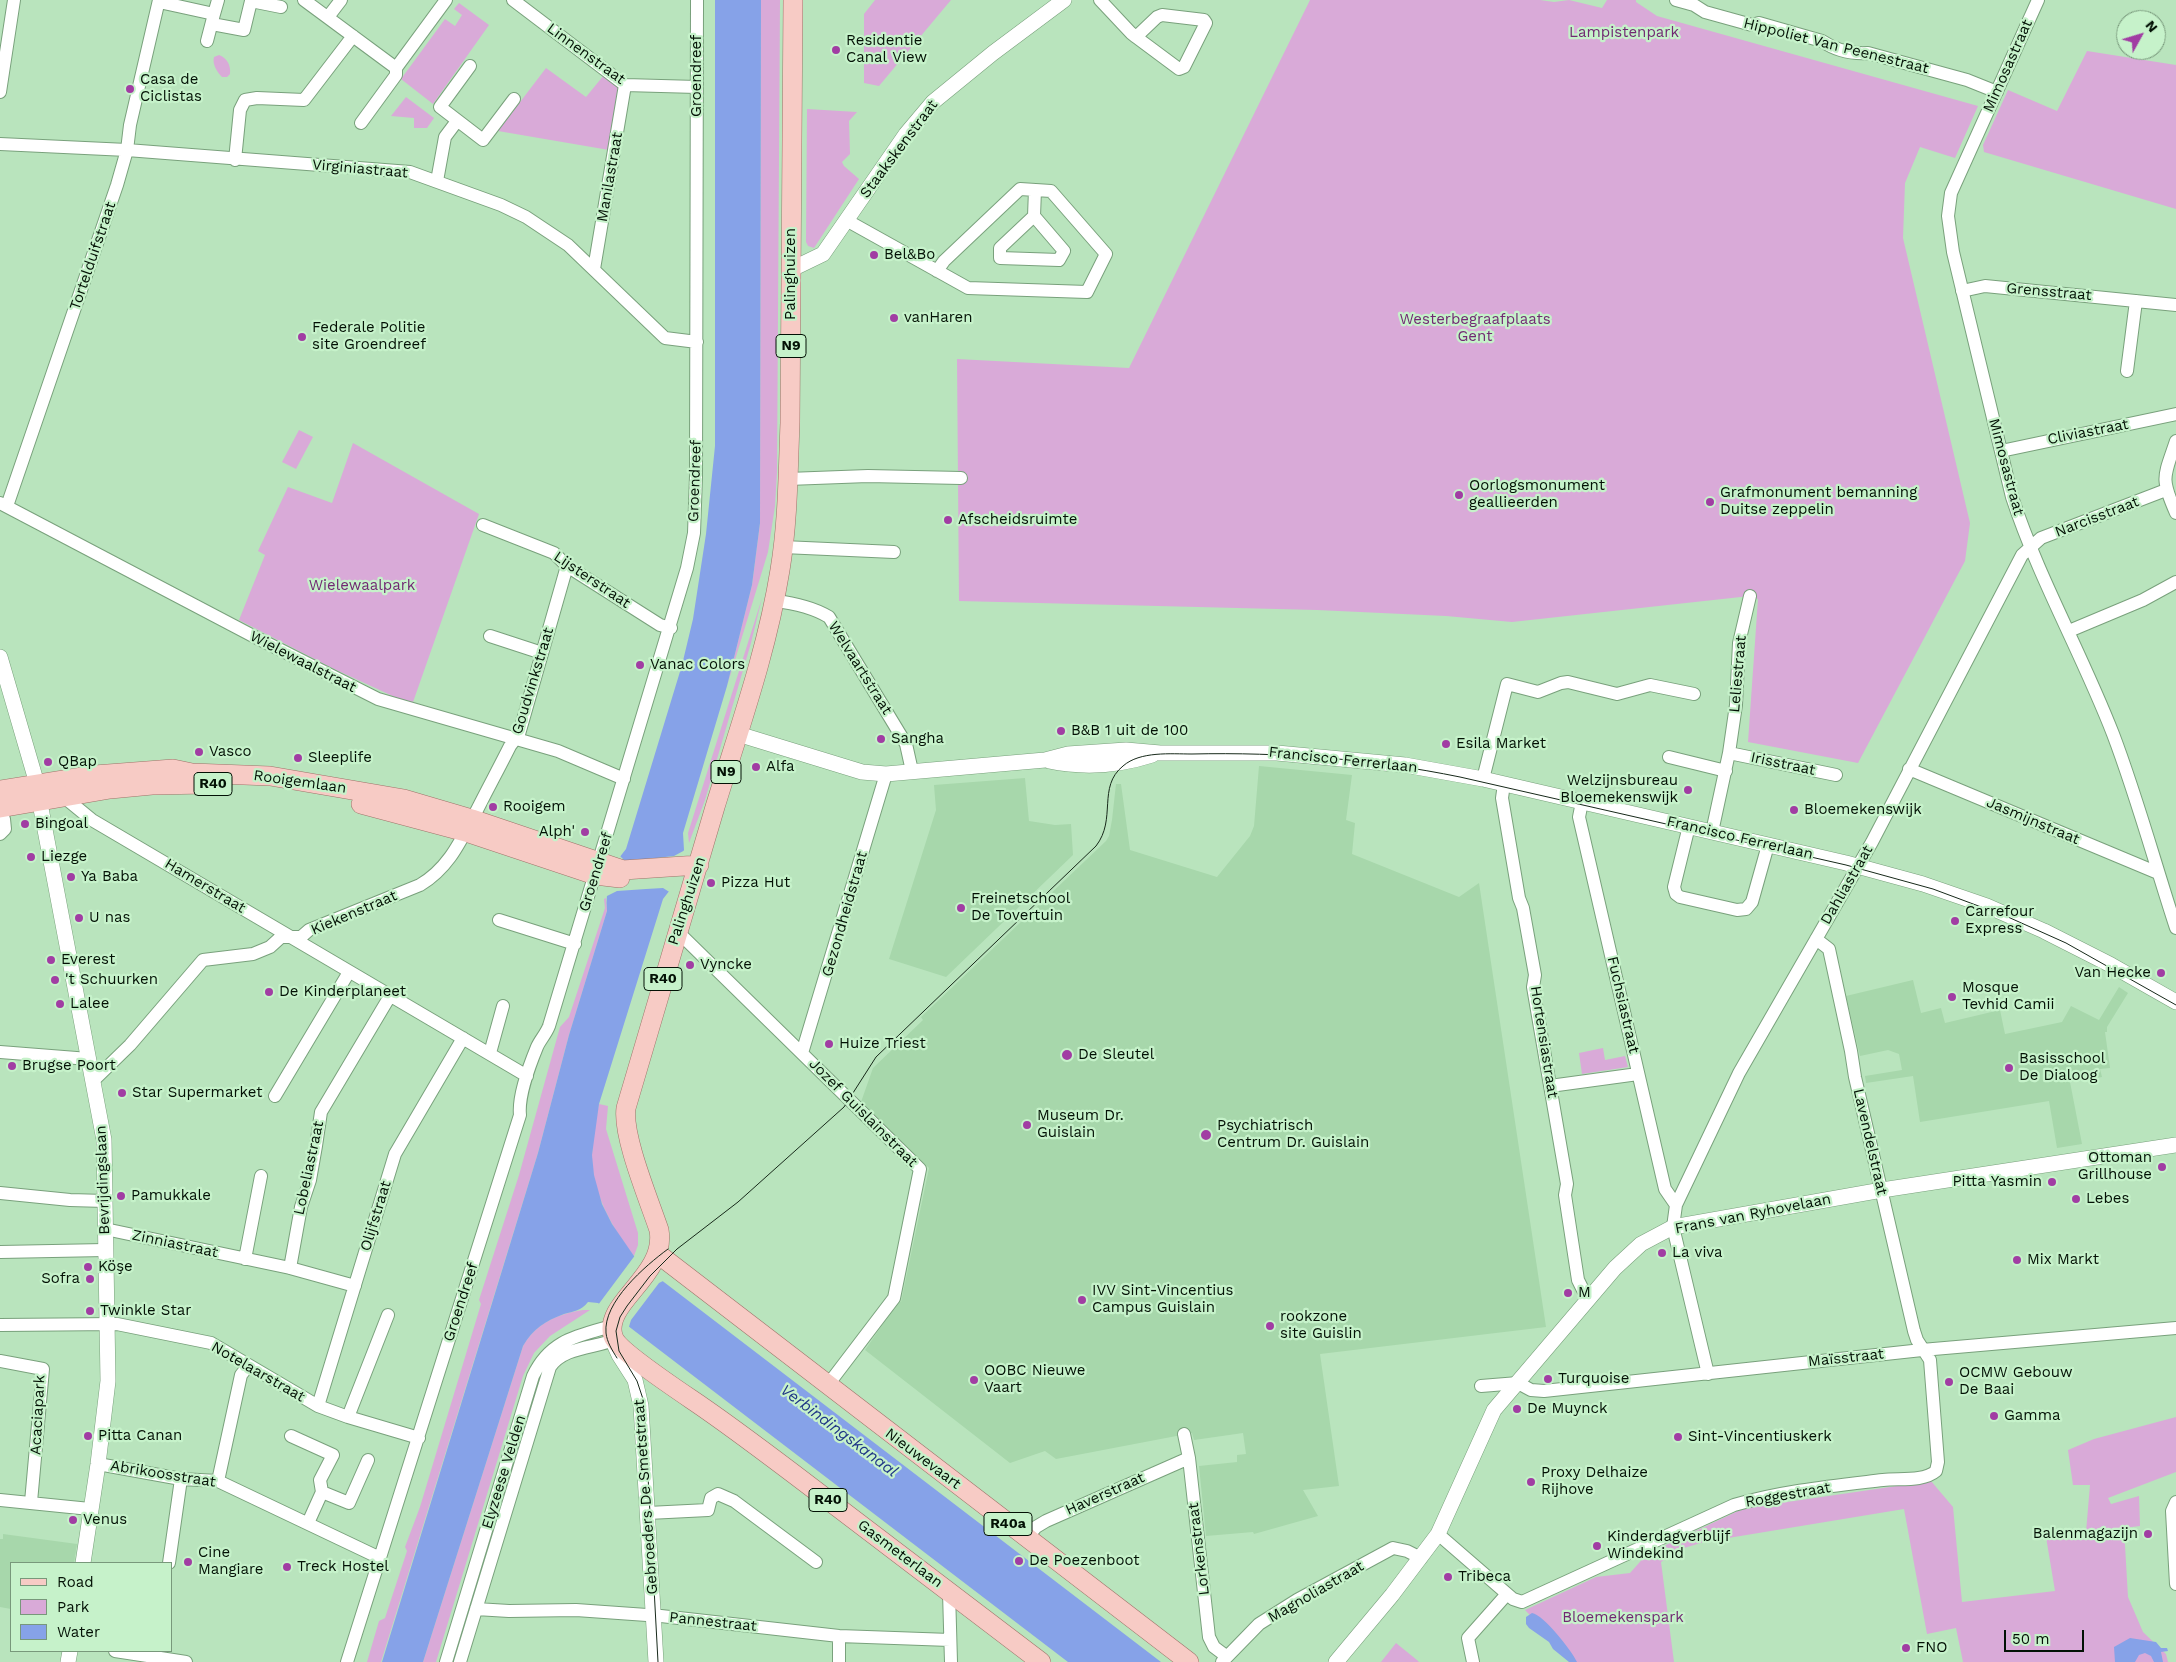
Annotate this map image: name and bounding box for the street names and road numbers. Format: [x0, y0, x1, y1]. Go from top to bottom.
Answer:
street label: Hippoliet Van Peenestraat [1742, 14, 1930, 78]
street label: Mimosastraat [1980, 17, 2036, 115]
street label: Linnenstraat [543, 20, 629, 88]
street label: Groendreef [688, 35, 706, 117]
street label: Staakskenstraat [856, 96, 942, 202]
street label: Manilastraat [593, 131, 627, 223]
street label: Virginiastraat [311, 156, 409, 182]
street label: Tortelduifstraat [66, 200, 120, 312]
street label: Palinghuizen [782, 228, 800, 320]
street label: Grensstraat [2006, 279, 2092, 305]
road number: N9 [776, 334, 806, 358]
street label: Cliviastraat [2046, 415, 2130, 449]
street label: Mimosastraat [1984, 417, 2028, 517]
street label: Groendreef [685, 440, 705, 522]
street label: Narcisstraat [2052, 493, 2142, 541]
street label: Lijsterstraat [550, 548, 634, 612]
street label: Welvaartstraat [824, 618, 896, 718]
street label: Goudvinkstraat [508, 625, 558, 737]
street label: Wielewaalstraat [247, 627, 359, 697]
street label: Leliestraat [1726, 635, 1750, 713]
street label: Francisco Ferrerlaan [1268, 743, 1418, 777]
street label: Irisstraat [1749, 748, 1817, 780]
road number: N9 [711, 760, 741, 784]
street label: Rooigemlaan [252, 767, 348, 797]
road number: R40 [194, 772, 232, 796]
street label: Jasmijnstraat [1984, 793, 2082, 849]
street label: Francisco Ferrerlaan [1665, 812, 1815, 864]
street label: Groendreef [575, 830, 617, 914]
street label: Dahliastraat [1817, 842, 1877, 928]
street label: Gezondheidstraat [819, 849, 871, 979]
street label: Hamerstraat [161, 855, 249, 917]
street label: Palinghuizen [664, 855, 710, 947]
street label: Kiekenstraat [308, 887, 400, 939]
street label: Fuchsiastraat [1603, 955, 1643, 1055]
road number: R40 [644, 968, 682, 991]
street label: Hortensiastraat [1526, 985, 1562, 1099]
street label: Jozef Guislainstraat [805, 1055, 921, 1171]
street label: Lavendelstraat [1849, 1087, 1891, 1197]
street label: Lobeliastraat [290, 1119, 328, 1217]
street label: Bevrijdingslaan [92, 1125, 114, 1235]
street label: Olijfstraat [357, 1179, 395, 1253]
street label: Frans van Ryhovelaan [1673, 1190, 1833, 1238]
street label: Zinniastraat [130, 1226, 220, 1262]
street label: Groendreef [440, 1260, 482, 1344]
street label: Notelaarstraat [208, 1338, 308, 1406]
street label: Maïsstraat [1807, 1345, 1885, 1371]
street label: Acaciapark [27, 1375, 49, 1455]
street label: Gebroeders De Smetstraat [630, 1399, 662, 1595]
street label: Elyzeese Velden [478, 1413, 530, 1531]
street label: Nieuwevaart [882, 1425, 964, 1493]
street label: Abrikoosstraat [109, 1457, 217, 1491]
street label: Haverstraat [1063, 1469, 1147, 1519]
street label: Roggestraat [1744, 1479, 1832, 1511]
road number: R40 [809, 1488, 847, 1512]
street label: Lorkenstraat [1184, 1502, 1214, 1596]
road number: R40a [984, 1512, 1032, 1536]
street label: Gasmeterlaan [854, 1516, 946, 1592]
street label: Magnoliastraat [1265, 1557, 1367, 1627]
street label: Pannestraat [668, 1608, 758, 1636]

